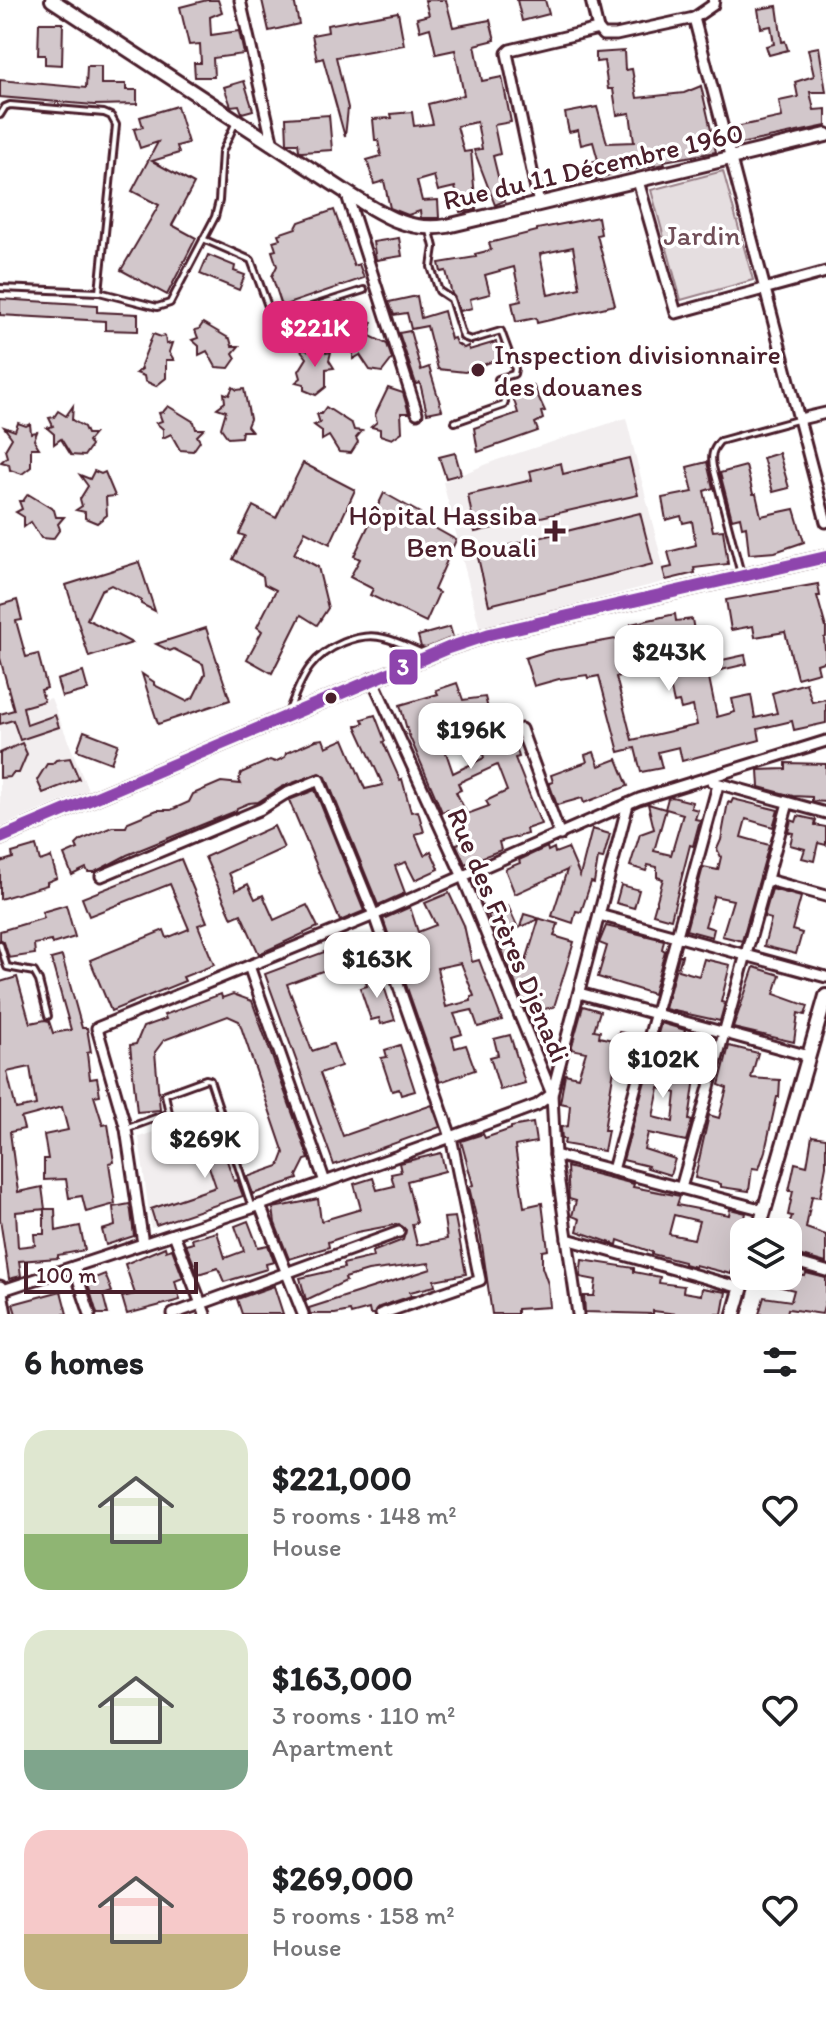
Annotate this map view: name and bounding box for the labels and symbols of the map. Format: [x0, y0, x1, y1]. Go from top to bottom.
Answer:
street label: Rue du 11 Décembre 1960 [439, 115, 747, 217]
park label: Jardin [664, 218, 741, 252]
pin: $221K [259, 301, 371, 369]
place label: Inspection divisionnaire des douanes [494, 337, 781, 403]
marker: Inspection divisionnaire des douanes [469, 361, 487, 379]
place label: Hôpital Hassiba Ben Bouali [348, 498, 537, 564]
marker: Hôpital Hassiba Ben Bouali [544, 520, 566, 542]
pin: $243K [613, 625, 725, 693]
line badge: 3 [388, 648, 419, 686]
text: 3 [397, 654, 409, 681]
unlabelled marker [323, 690, 339, 706]
pin: $196K [415, 703, 527, 771]
street label: Rue des Frères Djenadi [440, 803, 578, 1067]
pin: $163K [321, 932, 433, 1000]
pin: $102K [607, 1032, 719, 1100]
pin: $269K [149, 1112, 261, 1180]
scale bar [24, 1258, 198, 1294]

